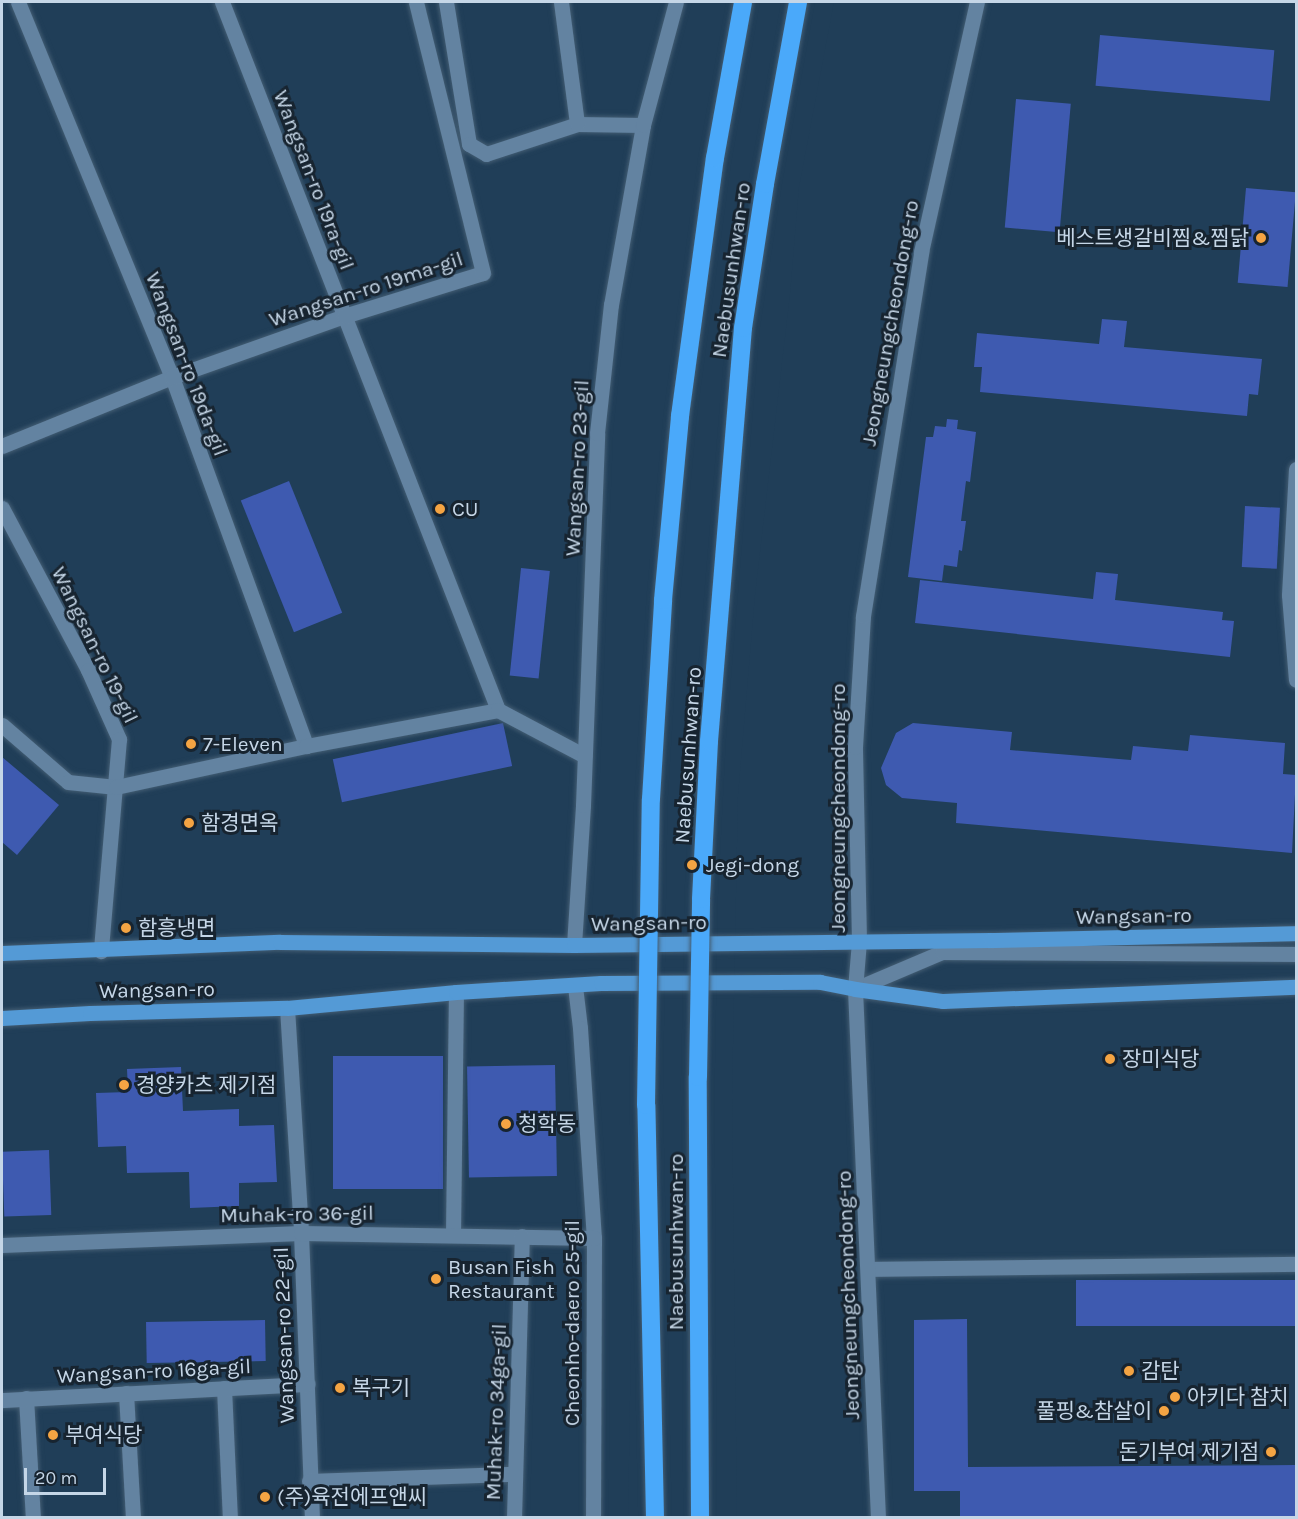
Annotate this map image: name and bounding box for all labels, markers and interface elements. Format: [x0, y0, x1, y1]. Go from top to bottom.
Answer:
street label: Wangsan-ro 19ra-gil [268, 87, 360, 273]
street label: Naebusunhwan-ro [706, 181, 756, 359]
street label: Jeongneungcheondong-ro [856, 198, 924, 448]
place label: 베스트생갈비찜&찜닭 [1056, 225, 1249, 251]
marker: 베스트생갈비찜&찜닭 [1254, 231, 1268, 245]
street label: Wangsan-ro 19ma-gil [266, 246, 466, 332]
street label: Wangsan-ro 19da-gil [140, 268, 234, 460]
street label: Wangsan-ro 23-gil [560, 379, 594, 557]
place label: CU [452, 496, 479, 522]
marker: CU [433, 502, 447, 516]
street label: Wangsan-ro 19-gil [46, 563, 144, 727]
street label: Naebusunhwan-ro [669, 666, 707, 844]
street label: Jeongneungcheondong-ro [825, 683, 851, 933]
place label: 7-Eleven [203, 731, 283, 757]
marker: 7-Eleven [184, 737, 198, 751]
place label: 함경면옥 [201, 810, 278, 836]
marker: 함경면옥 [182, 816, 196, 830]
place label: Jegi-dong [706, 852, 799, 878]
marker: Jegi-dong [683, 856, 701, 874]
street label: Wangsan-ro [1076, 902, 1192, 930]
street label: Wangsan-ro [591, 909, 707, 937]
place label: 함흥냉면 [138, 915, 215, 941]
marker: 함흥냉면 [119, 921, 133, 935]
street label: Wangsan-ro [99, 976, 215, 1004]
place label: 장미식당 [1122, 1046, 1199, 1072]
marker: 장미식당 [1103, 1052, 1117, 1066]
place label: 경양카츠 제기점 [136, 1072, 276, 1098]
marker: 경양카츠 제기점 [117, 1078, 131, 1092]
place label: 청학동 [518, 1111, 576, 1137]
marker: 청학동 [499, 1117, 513, 1131]
street label: Naebusunhwan-ro [663, 1154, 689, 1330]
street label: Jeongneungcheondong-ro [831, 1170, 865, 1420]
street label: Muhak-ro 36-gil [220, 1200, 374, 1228]
street label: Cheonho-daero 25-gil [559, 1220, 585, 1426]
street label: Wangsan-ro 22-gil [268, 1246, 300, 1424]
place label: Busan Fish Restaurant [448, 1254, 555, 1304]
marker: Busan Fish Restaurant [429, 1272, 443, 1286]
street label: Muhak-ro 34ga-gil [480, 1323, 512, 1501]
street label: Wangsan-ro 16ga-gil [56, 1353, 252, 1389]
place label: 감탄 [1141, 1358, 1180, 1384]
marker: 감탄 [1122, 1364, 1136, 1378]
place label: 복구기 [352, 1375, 410, 1401]
marker: 복구기 [333, 1381, 347, 1395]
place label: 아키다 참치 [1187, 1384, 1289, 1410]
marker: 아키다 참치 [1168, 1390, 1182, 1404]
place label: 풀핑&참살이 [1036, 1398, 1152, 1424]
marker: 풀핑&참살이 [1157, 1404, 1171, 1418]
place label: 부여식당 [65, 1422, 142, 1448]
marker: 부여식당 [46, 1428, 60, 1442]
place label: 돈기부여 제기점 [1119, 1439, 1259, 1465]
marker: 돈기부여 제기점 [1264, 1445, 1278, 1459]
scale bar [27, 1456, 110, 1494]
text: 20 m [35, 1467, 77, 1489]
place label: (주)육전에프앤씨 [277, 1484, 427, 1510]
marker: (주)육전에프앤씨 [258, 1490, 272, 1504]

